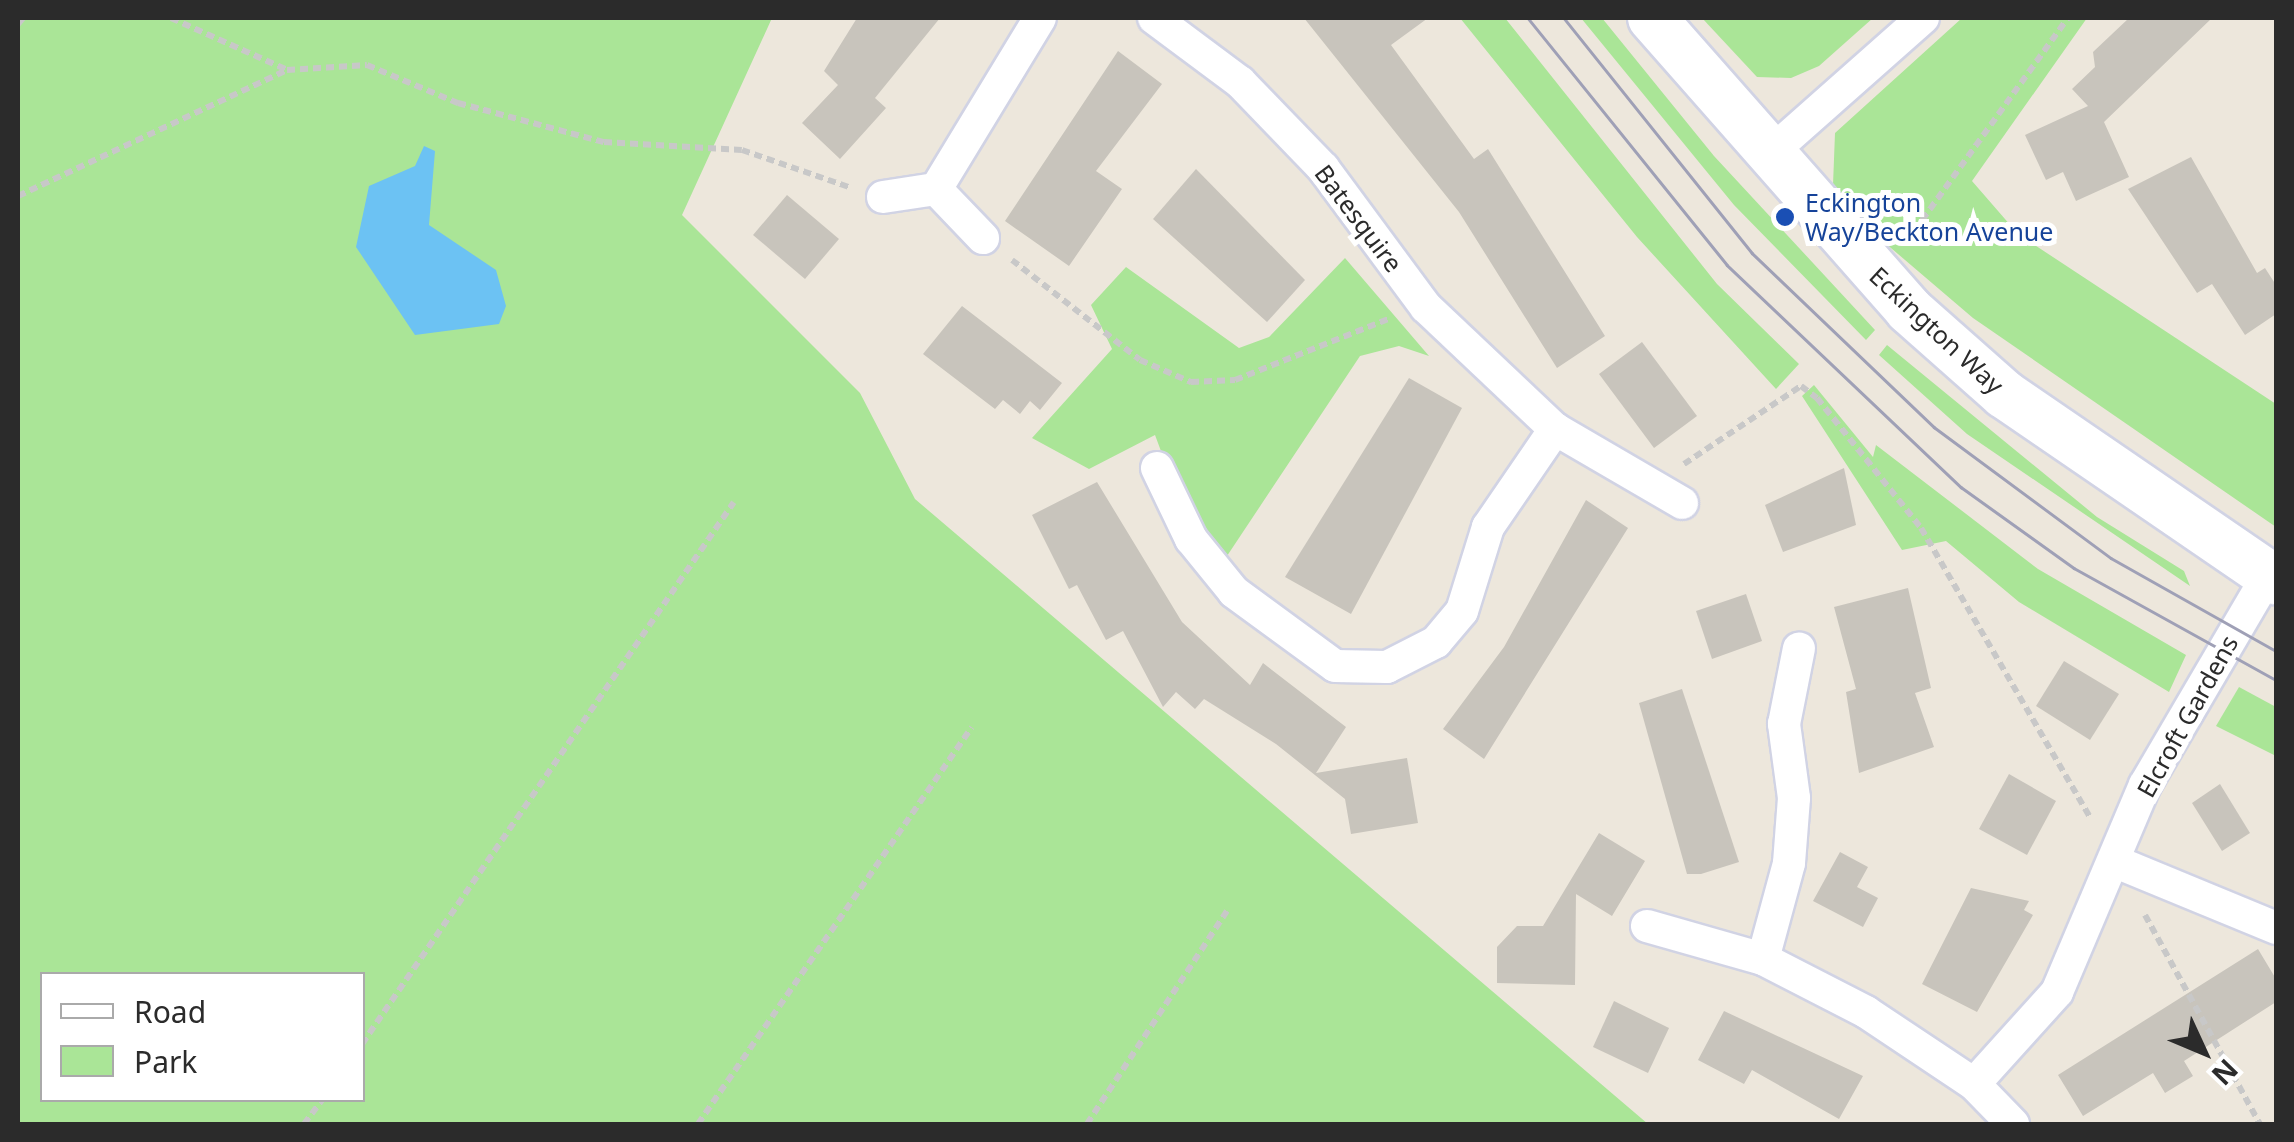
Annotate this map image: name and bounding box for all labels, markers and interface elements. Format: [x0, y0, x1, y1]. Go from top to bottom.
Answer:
street label: Batesquire [1309, 158, 1409, 278]
place label: Eckington Way/Beckton Avenue [1805, 188, 2053, 247]
marker: Eckington Way/Beckton Avenue [1774, 206, 1796, 228]
street label: Eckington Way [1864, 260, 2010, 400]
street label: Elcroft Gardens [2130, 630, 2244, 802]
legend [40, 972, 365, 1102]
text: Road [134, 991, 206, 1032]
north arrow [2154, 1002, 2254, 1102]
text: Park [134, 1041, 197, 1082]
text: N [2204, 1051, 2247, 1094]

